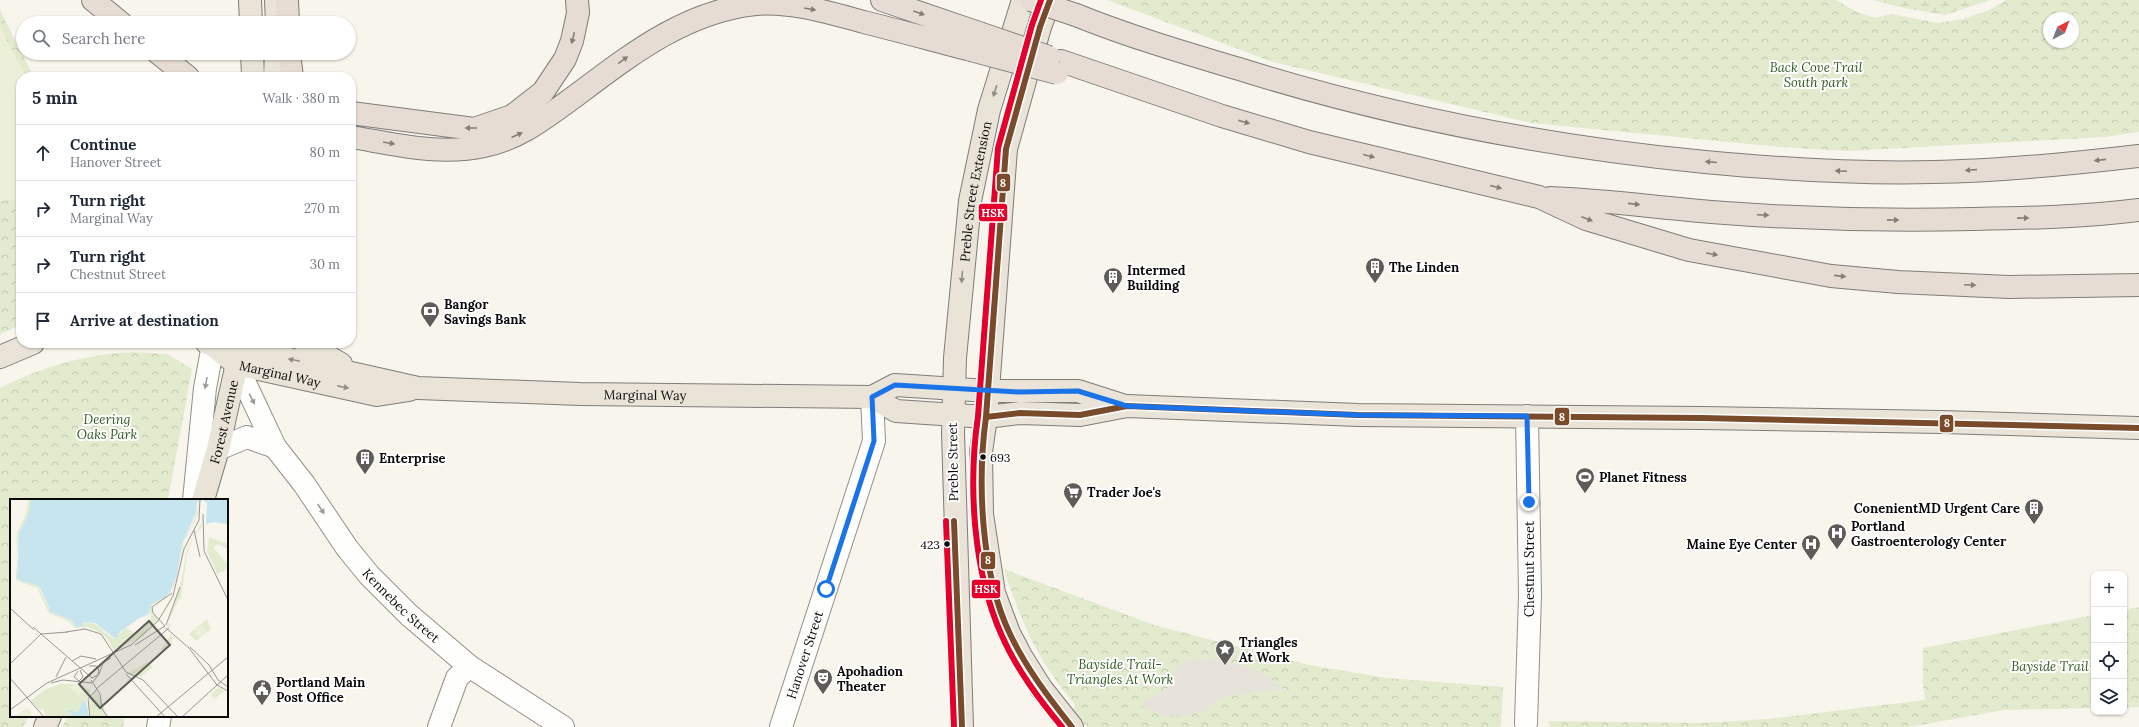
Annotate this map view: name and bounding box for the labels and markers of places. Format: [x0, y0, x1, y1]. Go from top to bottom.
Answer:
building icon: The Linden [1364, 256, 1386, 284]
place label: The Linden [1389, 259, 1460, 276]
place label: Intermed Building [1127, 262, 1186, 294]
building icon: Intermed Building [1102, 266, 1124, 294]
place label: Bangor Savings Bank [444, 296, 527, 328]
bank icon: Bangor Savings Bank [419, 300, 441, 328]
building icon: Enterprise [354, 447, 376, 475]
place label: Enterprise [379, 450, 445, 467]
place label: 693 [990, 450, 1011, 465]
marker: 693 [978, 452, 988, 462]
sports icon: Planet Fitness [1574, 466, 1596, 494]
place label: Planet Fitness [1599, 469, 1687, 486]
supermarket icon: Trader Joe's [1062, 481, 1084, 509]
place label: Trader Joe's [1087, 484, 1161, 501]
building icon: ConenientMD Urgent Care [2023, 497, 2045, 525]
place label: ConenientMD Urgent Care [1854, 500, 2020, 517]
place label: Portland Gastroenterology Center [1851, 518, 2007, 550]
hospital icon: Portland Gastroenterology Center [1826, 522, 1848, 550]
hospital icon: Maine Eye Center [1800, 533, 1822, 561]
place label: Maine Eye Center [1687, 536, 1798, 553]
place label: 423 [921, 537, 940, 552]
marker: 423 [942, 539, 952, 549]
place label: Triangles At Work [1239, 634, 1298, 666]
place icon: Triangles At Work [1214, 638, 1236, 666]
place label: Apohadion Theater [837, 663, 904, 695]
theatre icon: Apohadion Theater [812, 667, 834, 695]
place label: Portland Main Post Office [276, 674, 366, 706]
public building icon: Portland Main Post Office [251, 678, 273, 706]

